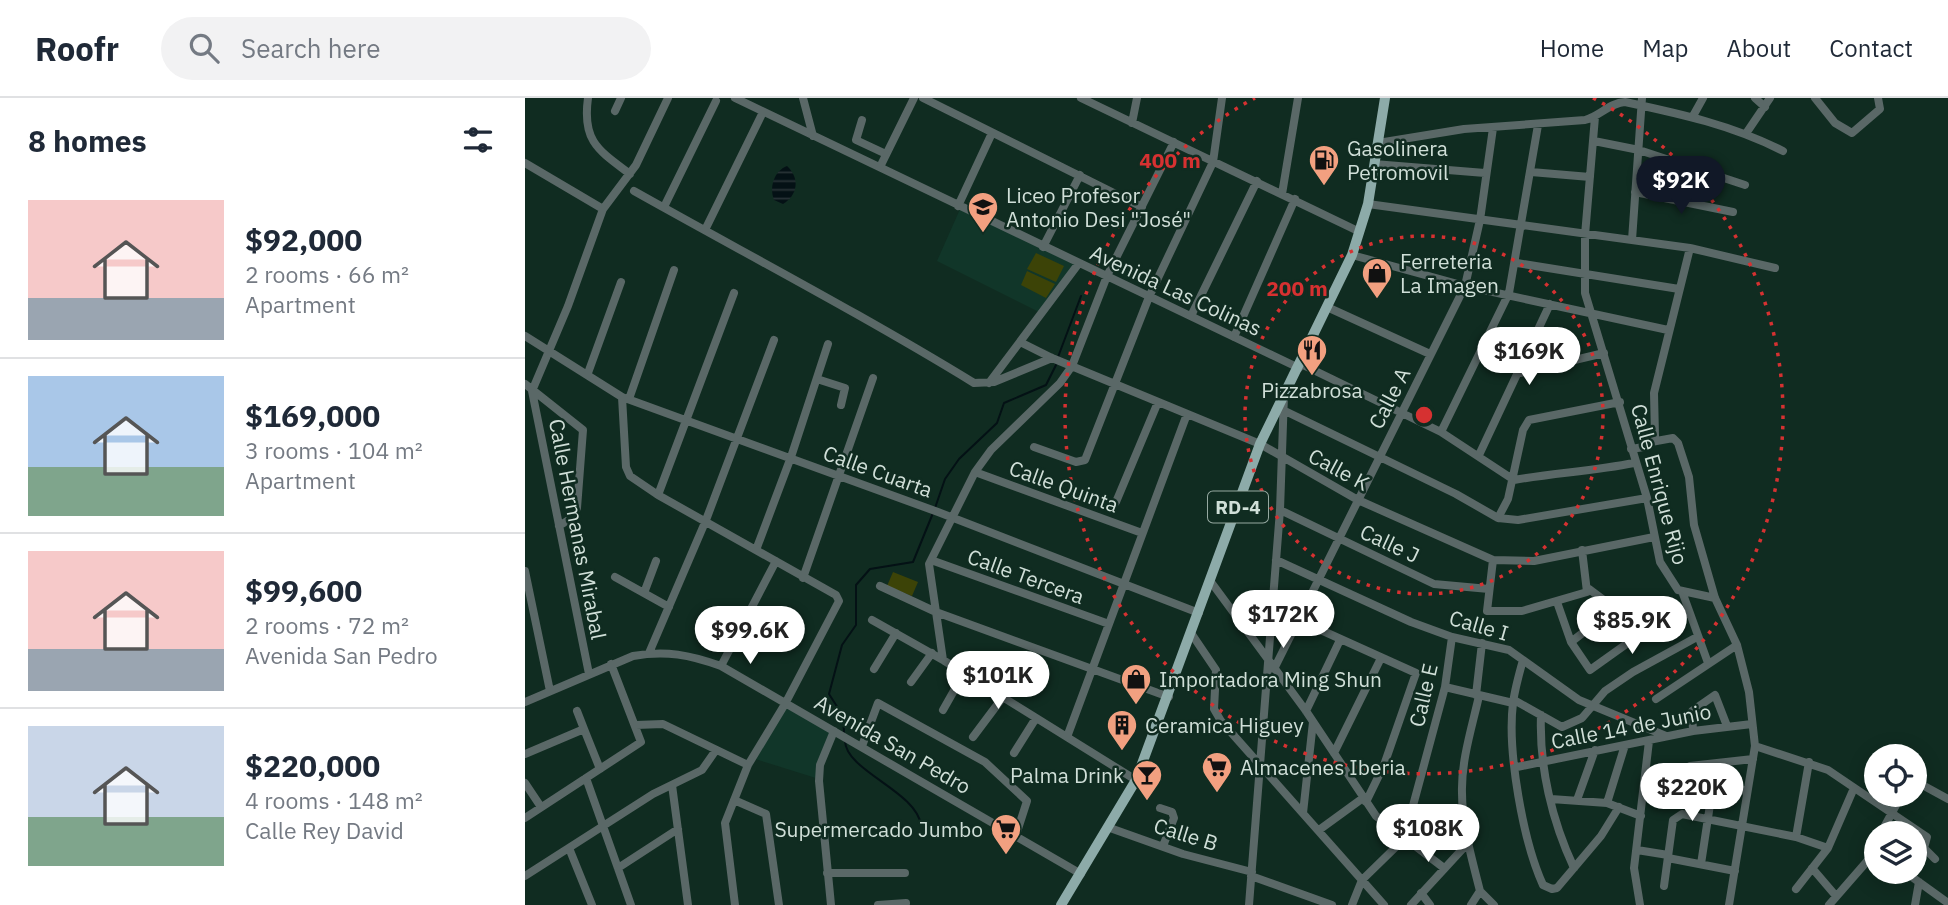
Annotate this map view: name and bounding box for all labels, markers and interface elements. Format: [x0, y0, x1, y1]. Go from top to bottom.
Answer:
search box [161, 17, 651, 80]
text: Roofr [35, 27, 119, 70]
icon: search [185, 29, 223, 67]
text: Search here [241, 31, 380, 65]
text: Home [1540, 32, 1604, 64]
text: Map [1642, 32, 1688, 64]
text: About [1726, 32, 1791, 64]
text: Contact [1829, 32, 1913, 64]
text: 8 homes [28, 121, 147, 160]
icon: filters [459, 121, 497, 159]
place label: Gasolinera Petromovil [1347, 134, 1449, 186]
fuel station icon: Gasolinera Petromovil [1307, 143, 1341, 187]
text: 400 m [1139, 146, 1201, 174]
pin: $92K [1640, 156, 1722, 216]
text: $92K [1652, 164, 1710, 194]
place label: Liceo Profesor Antonio Desi "José" [1006, 181, 1191, 233]
school or university icon: Liceo Profesor Antonio Desi "José" [966, 190, 1000, 234]
text: $92,000 [245, 220, 362, 259]
icon: home [84, 228, 168, 312]
street label: Avenida Las Colinas [1086, 238, 1266, 342]
place label: Ferreteria La Imagen [1400, 247, 1499, 299]
shop icon: Ferreteria La Imagen [1360, 256, 1394, 300]
text: 2 rooms · 66 m² [245, 259, 409, 289]
text: 200 m [1266, 274, 1328, 302]
text: Apartment [245, 289, 356, 319]
pin: $169K [1480, 328, 1578, 387]
restaurant icon: Pizzabrosa [1295, 333, 1329, 377]
text: $169K [1493, 335, 1565, 365]
street label: Calle A [1362, 362, 1416, 434]
place label: Pizzabrosa [1261, 376, 1363, 404]
text: $169,000 [245, 396, 380, 435]
street label: Calle Enrique Rijo [1625, 400, 1695, 568]
centre of rings [1412, 403, 1436, 427]
icon: home [84, 404, 168, 488]
street label: Calle Hermanas Mirabal [543, 416, 613, 642]
text: 3 rooms · 104 m² [245, 435, 423, 465]
street label: Calle Cuarta [819, 438, 937, 504]
street label: Calle K [1304, 441, 1374, 497]
street label: Calle Quinta [1005, 453, 1123, 519]
text: Apartment [245, 465, 356, 495]
road number: RD-4 [1208, 492, 1268, 522]
street label: Calle J [1356, 517, 1424, 569]
street label: Calle Tercera [964, 542, 1088, 610]
text: $99,600 [245, 571, 362, 610]
icon: home [84, 579, 168, 663]
pin: $172K [1234, 590, 1332, 650]
pin: $85.9K [1575, 596, 1689, 656]
text: $172K [1247, 598, 1319, 628]
street label: Calle I [1446, 603, 1512, 647]
text: $85.9K [1593, 604, 1671, 634]
pin: $99.6K [693, 606, 807, 666]
text: 2 rooms · 72 m² [245, 610, 409, 640]
text: $99.6K [711, 614, 789, 644]
text: Avenida San Pedro [245, 640, 438, 670]
pin: $101K [949, 652, 1047, 711]
text: $101K [962, 659, 1034, 689]
street label: Calle E [1402, 661, 1444, 729]
shop icon: Importadora Ming Shun [1119, 662, 1153, 706]
place label: Importadora Ming Shun [1159, 665, 1382, 693]
street label: Avenida San Pedro [810, 688, 976, 800]
street label: Calle 14 de Junio [1549, 697, 1713, 755]
building icon: Ceramica Higuey [1105, 708, 1139, 752]
place label: Ceramica Higuey [1145, 711, 1304, 739]
map controls [1864, 744, 1927, 884]
button: locate [1864, 744, 1927, 807]
text: $220,000 [245, 746, 380, 785]
supermarket icon: Almacenes Iberia [1200, 750, 1234, 794]
place label: Almacenes Iberia [1240, 753, 1406, 781]
icon: home [84, 754, 168, 838]
bar icon: Palma Drink [1130, 758, 1164, 802]
place label: Palma Drink [1010, 761, 1124, 789]
pin: $220K [1643, 764, 1741, 823]
text: $220K [1656, 771, 1728, 801]
text: 4 rooms · 148 m² [245, 785, 423, 815]
pin: $108K [1379, 804, 1477, 864]
street label: Calle B [1150, 811, 1222, 857]
supermarket icon: Supermercado Jumbo [989, 812, 1023, 856]
text: $108K [1392, 812, 1464, 842]
text: Calle Rey David [245, 815, 404, 845]
place label: Supermercado Jumbo [774, 815, 983, 843]
button: layers [1864, 821, 1927, 884]

